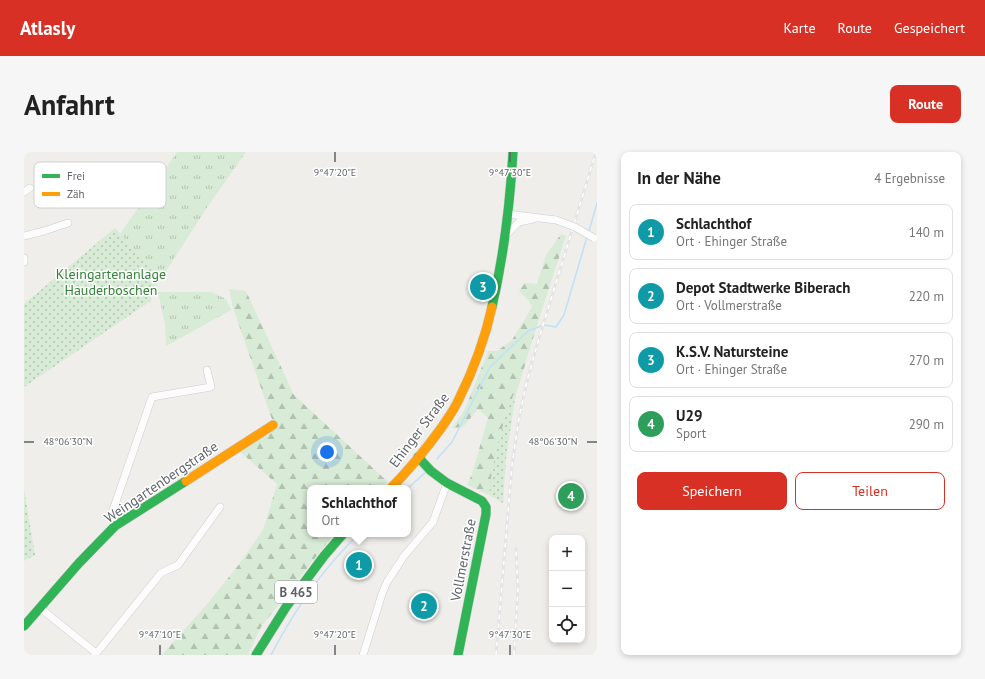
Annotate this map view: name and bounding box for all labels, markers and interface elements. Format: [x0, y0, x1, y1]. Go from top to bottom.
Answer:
text: Atlasly [20, 16, 75, 40]
text: Karte [784, 19, 816, 37]
text: Route [838, 19, 872, 37]
text: Gespeichert [894, 19, 965, 37]
button: Route [890, 85, 961, 123]
text: Anfahrt [24, 86, 115, 123]
legend [34, 162, 166, 208]
text: 9°47'20"E [314, 166, 356, 179]
text: 9°47'30"E [489, 166, 531, 179]
text: In der Nähe [637, 167, 721, 189]
text: Frei [67, 169, 85, 183]
text: 4 Ergebnisse [874, 170, 945, 187]
text: Zäh [67, 187, 84, 201]
text: Schlachthof [676, 214, 751, 233]
text: 1 [647, 224, 655, 241]
text: 140 m [909, 224, 944, 241]
text: Ort · Ehinger Straße [676, 233, 787, 250]
park label: Kleingartenanlage Hauderboschen [56, 265, 166, 299]
pin: 3 [470, 272, 496, 302]
text: Depot Stadtwerke Biberach [676, 278, 850, 297]
text: 2 [647, 288, 655, 305]
text: 220 m [909, 288, 944, 305]
text: Ort · Vollmerstraße [676, 297, 782, 314]
text: K.S.V. Natursteine [676, 342, 788, 361]
text: 3 [647, 352, 655, 369]
text: 270 m [909, 352, 944, 369]
text: Ort · Ehinger Straße [676, 361, 787, 378]
street label: Ehinger Straße [385, 389, 453, 471]
text: U29 [676, 406, 702, 425]
text: 4 [647, 416, 655, 433]
text: 290 m [909, 416, 944, 433]
text: Sport [676, 425, 706, 442]
text: 48°06'30"N [43, 435, 93, 448]
text: 48°06'30"N [528, 435, 578, 448]
street label: Weingartenbergstraße [101, 437, 221, 527]
your location [317, 442, 337, 462]
button: Speichern [637, 472, 787, 510]
button: Teilen [795, 472, 945, 510]
pin: 4 [558, 481, 584, 511]
popup [307, 485, 411, 537]
text: Schlachthof [321, 493, 397, 512]
text: Ort [321, 512, 339, 529]
street label: Vollmerstraße [446, 517, 480, 604]
map controls [549, 535, 585, 643]
button: + [549, 535, 585, 571]
pin: 1 [346, 550, 372, 580]
button: − [549, 571, 585, 607]
road number: B 465 [275, 581, 317, 603]
pin: 2 [411, 591, 437, 621]
button: locate [549, 607, 585, 643]
text: 9°47'10"E [139, 628, 181, 641]
text: 9°47'20"E [314, 628, 356, 641]
text: 9°47'30"E [489, 628, 531, 641]

